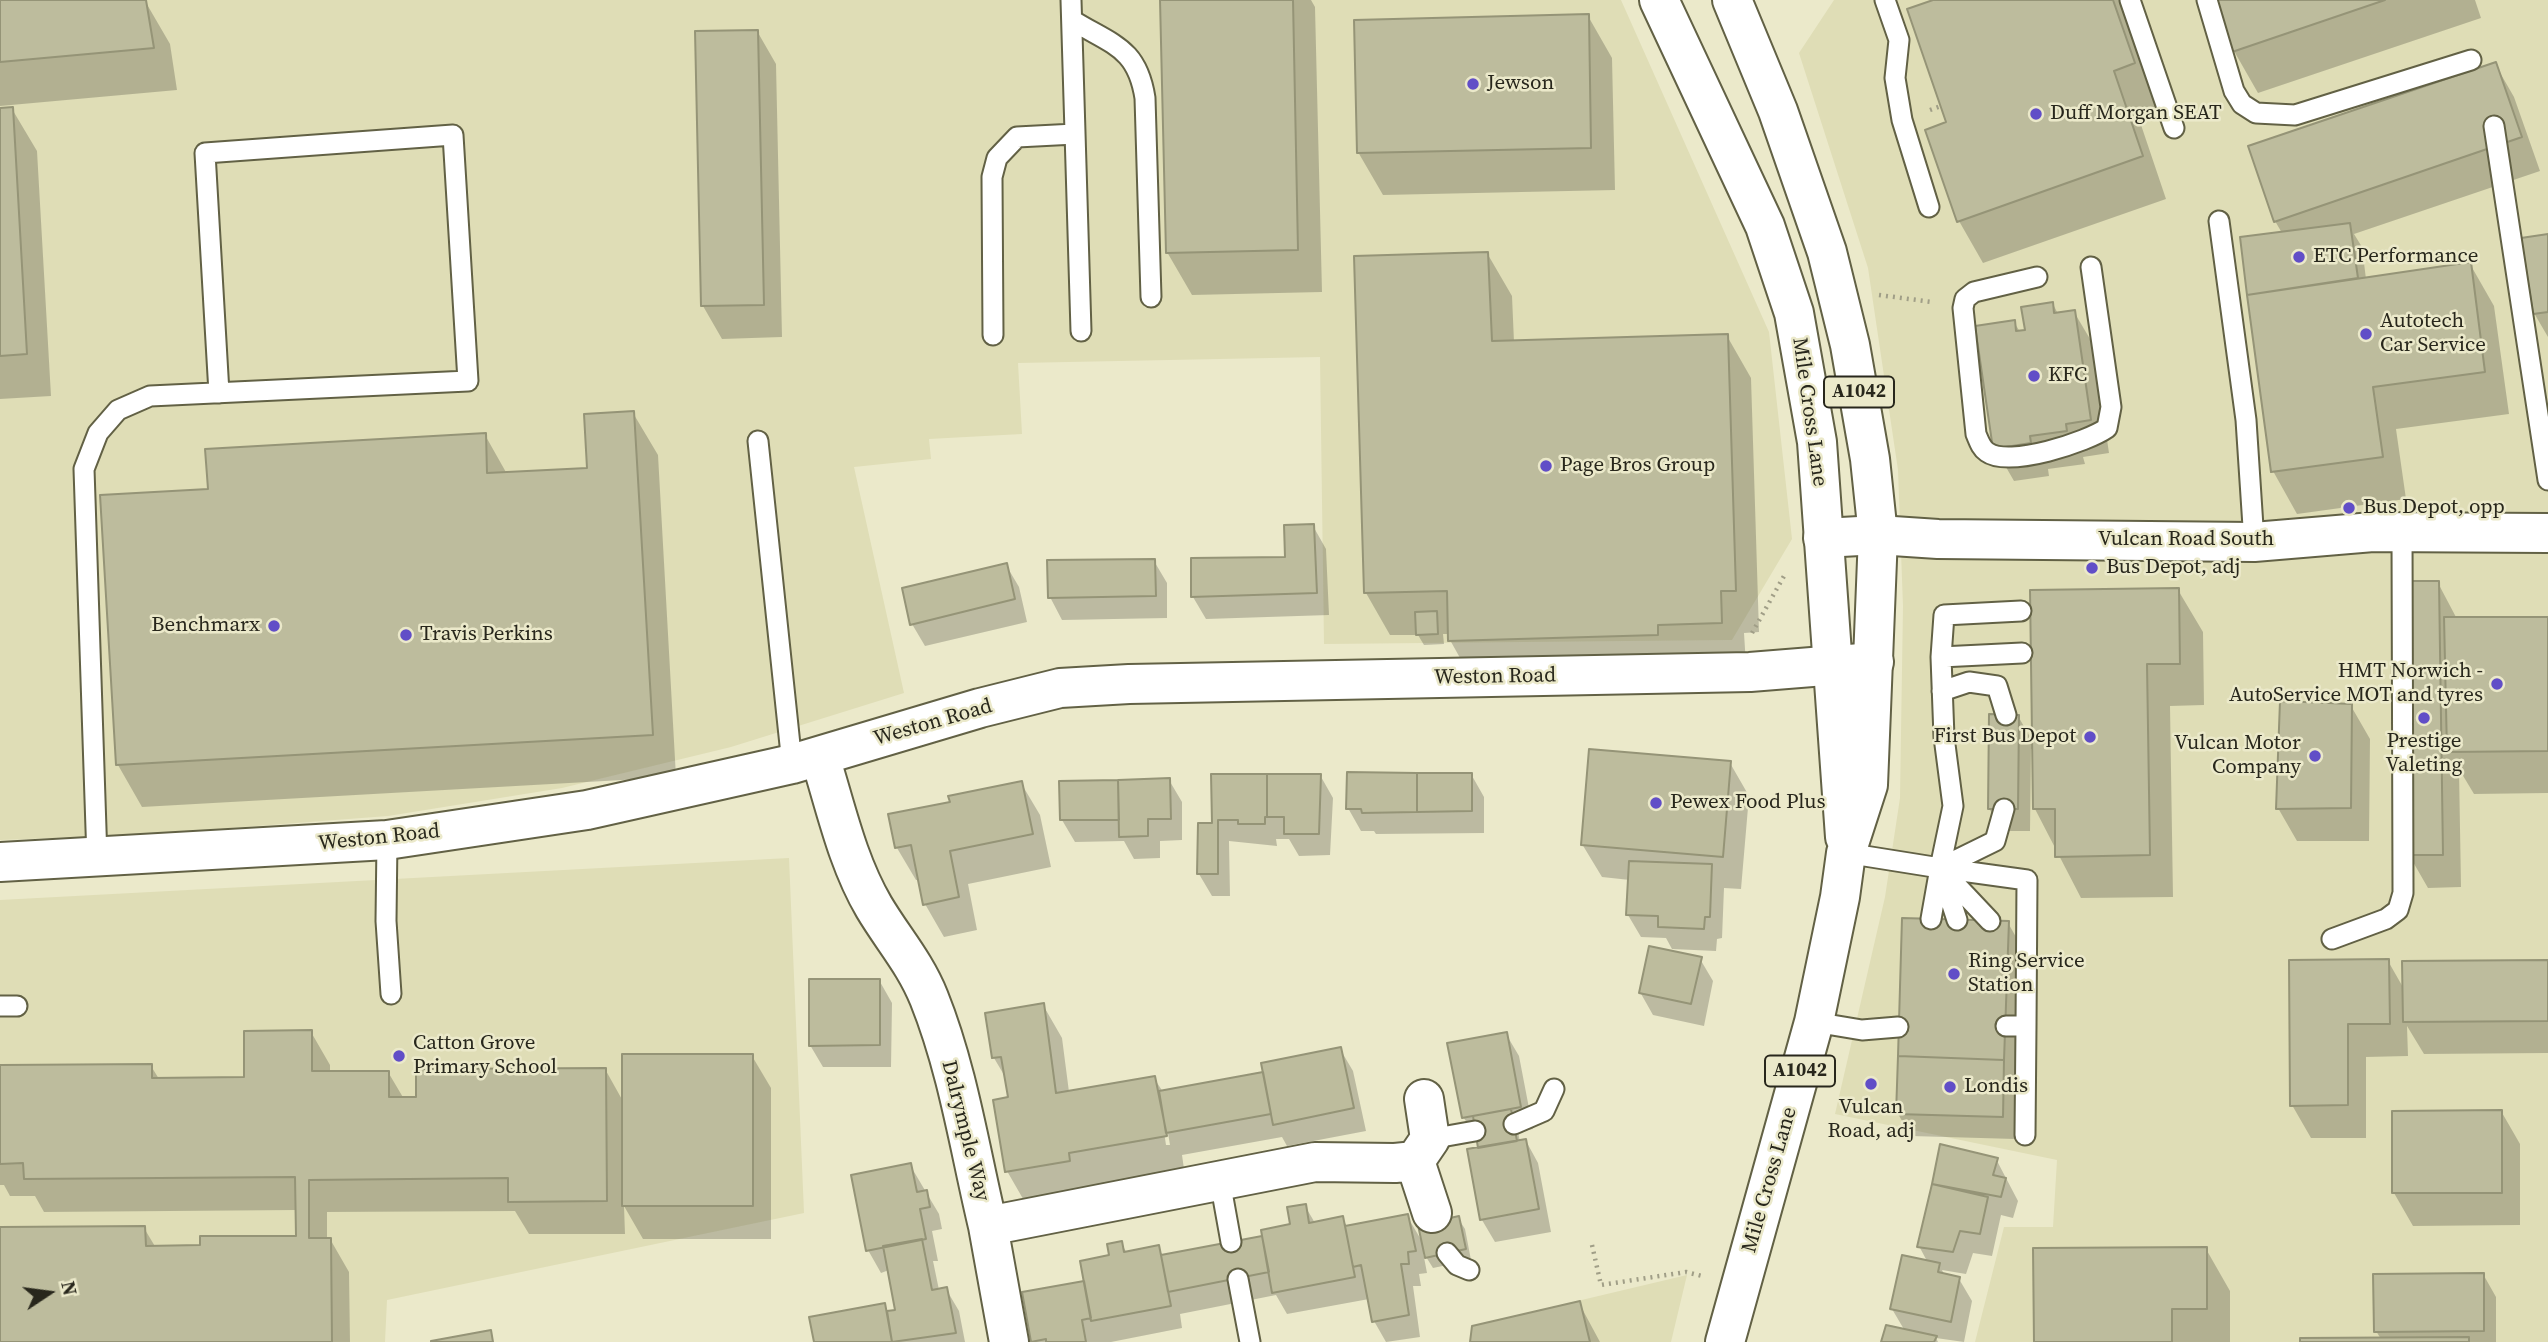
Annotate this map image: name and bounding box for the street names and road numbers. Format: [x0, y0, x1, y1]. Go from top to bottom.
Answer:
street label: Mile Cross Lane [1786, 336, 1832, 488]
road number: A1042 [1824, 376, 1894, 408]
street label: Vulcan Road South [2098, 527, 2274, 553]
street label: Weston Road [1434, 663, 1556, 691]
street label: Weston Road [871, 694, 995, 752]
street label: Weston Road [317, 819, 441, 857]
road number: A1042 [1765, 1056, 1835, 1086]
street label: Dalrymple Way [935, 1058, 995, 1204]
street label: Mile Cross Lane [1737, 1104, 1803, 1256]

